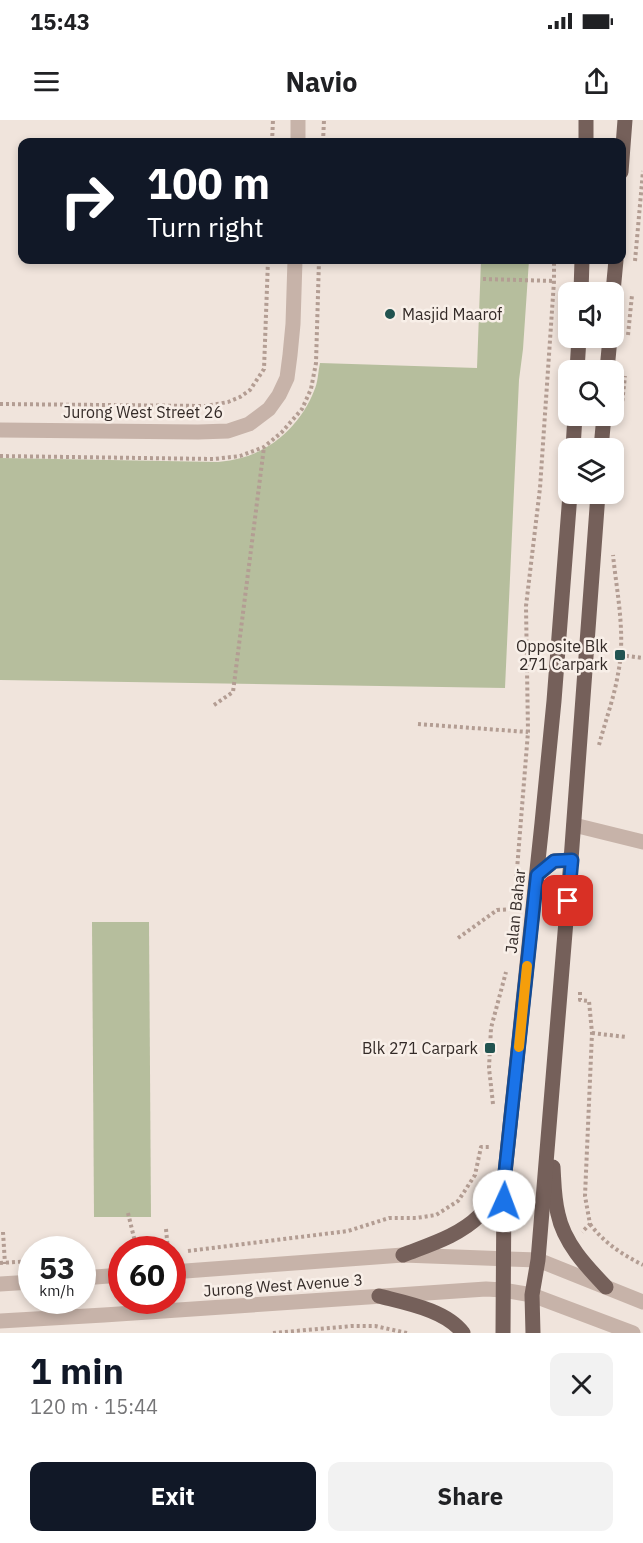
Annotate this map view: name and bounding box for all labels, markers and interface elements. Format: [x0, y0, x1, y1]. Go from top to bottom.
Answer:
text: 15:43 [30, 7, 90, 36]
text: Navio [285, 64, 358, 99]
icon: menu [30, 65, 63, 98]
icon: share [580, 65, 613, 98]
text: 100 m [147, 156, 270, 211]
icon: right [48, 162, 126, 240]
text: Turn right [147, 209, 264, 244]
map controls [558, 282, 624, 504]
button: sound [558, 282, 624, 348]
place label: Masjid Maarof [402, 304, 502, 324]
marker: Masjid Maarof [383, 307, 397, 321]
button: search [558, 360, 624, 426]
street label: Jurong West Street 26 [63, 402, 223, 422]
button: layers [558, 438, 624, 504]
place label: Opposite Blk 271 Carpark [516, 636, 609, 674]
marker: Opposite Blk 271 Carpark [613, 648, 627, 662]
street label: Jalan Bahar [501, 868, 529, 954]
pin [542, 875, 593, 926]
icon: arrive [551, 884, 584, 917]
place label: Blk 271 Carpark [362, 1038, 479, 1058]
marker: Blk 271 Carpark [483, 1041, 497, 1055]
position arrow [472, 1169, 536, 1233]
speed limit sign: 60 [108, 1236, 186, 1314]
text: 53 [39, 1248, 75, 1287]
street label: Jurong West Avenue 3 [203, 1269, 363, 1301]
text: km/h [39, 1281, 75, 1300]
text: 1 min [30, 1347, 124, 1394]
button: close [550, 1353, 613, 1416]
text: 120 m · 15:44 [30, 1393, 158, 1420]
button: Exit [30, 1462, 316, 1531]
button: Share [328, 1462, 613, 1531]

